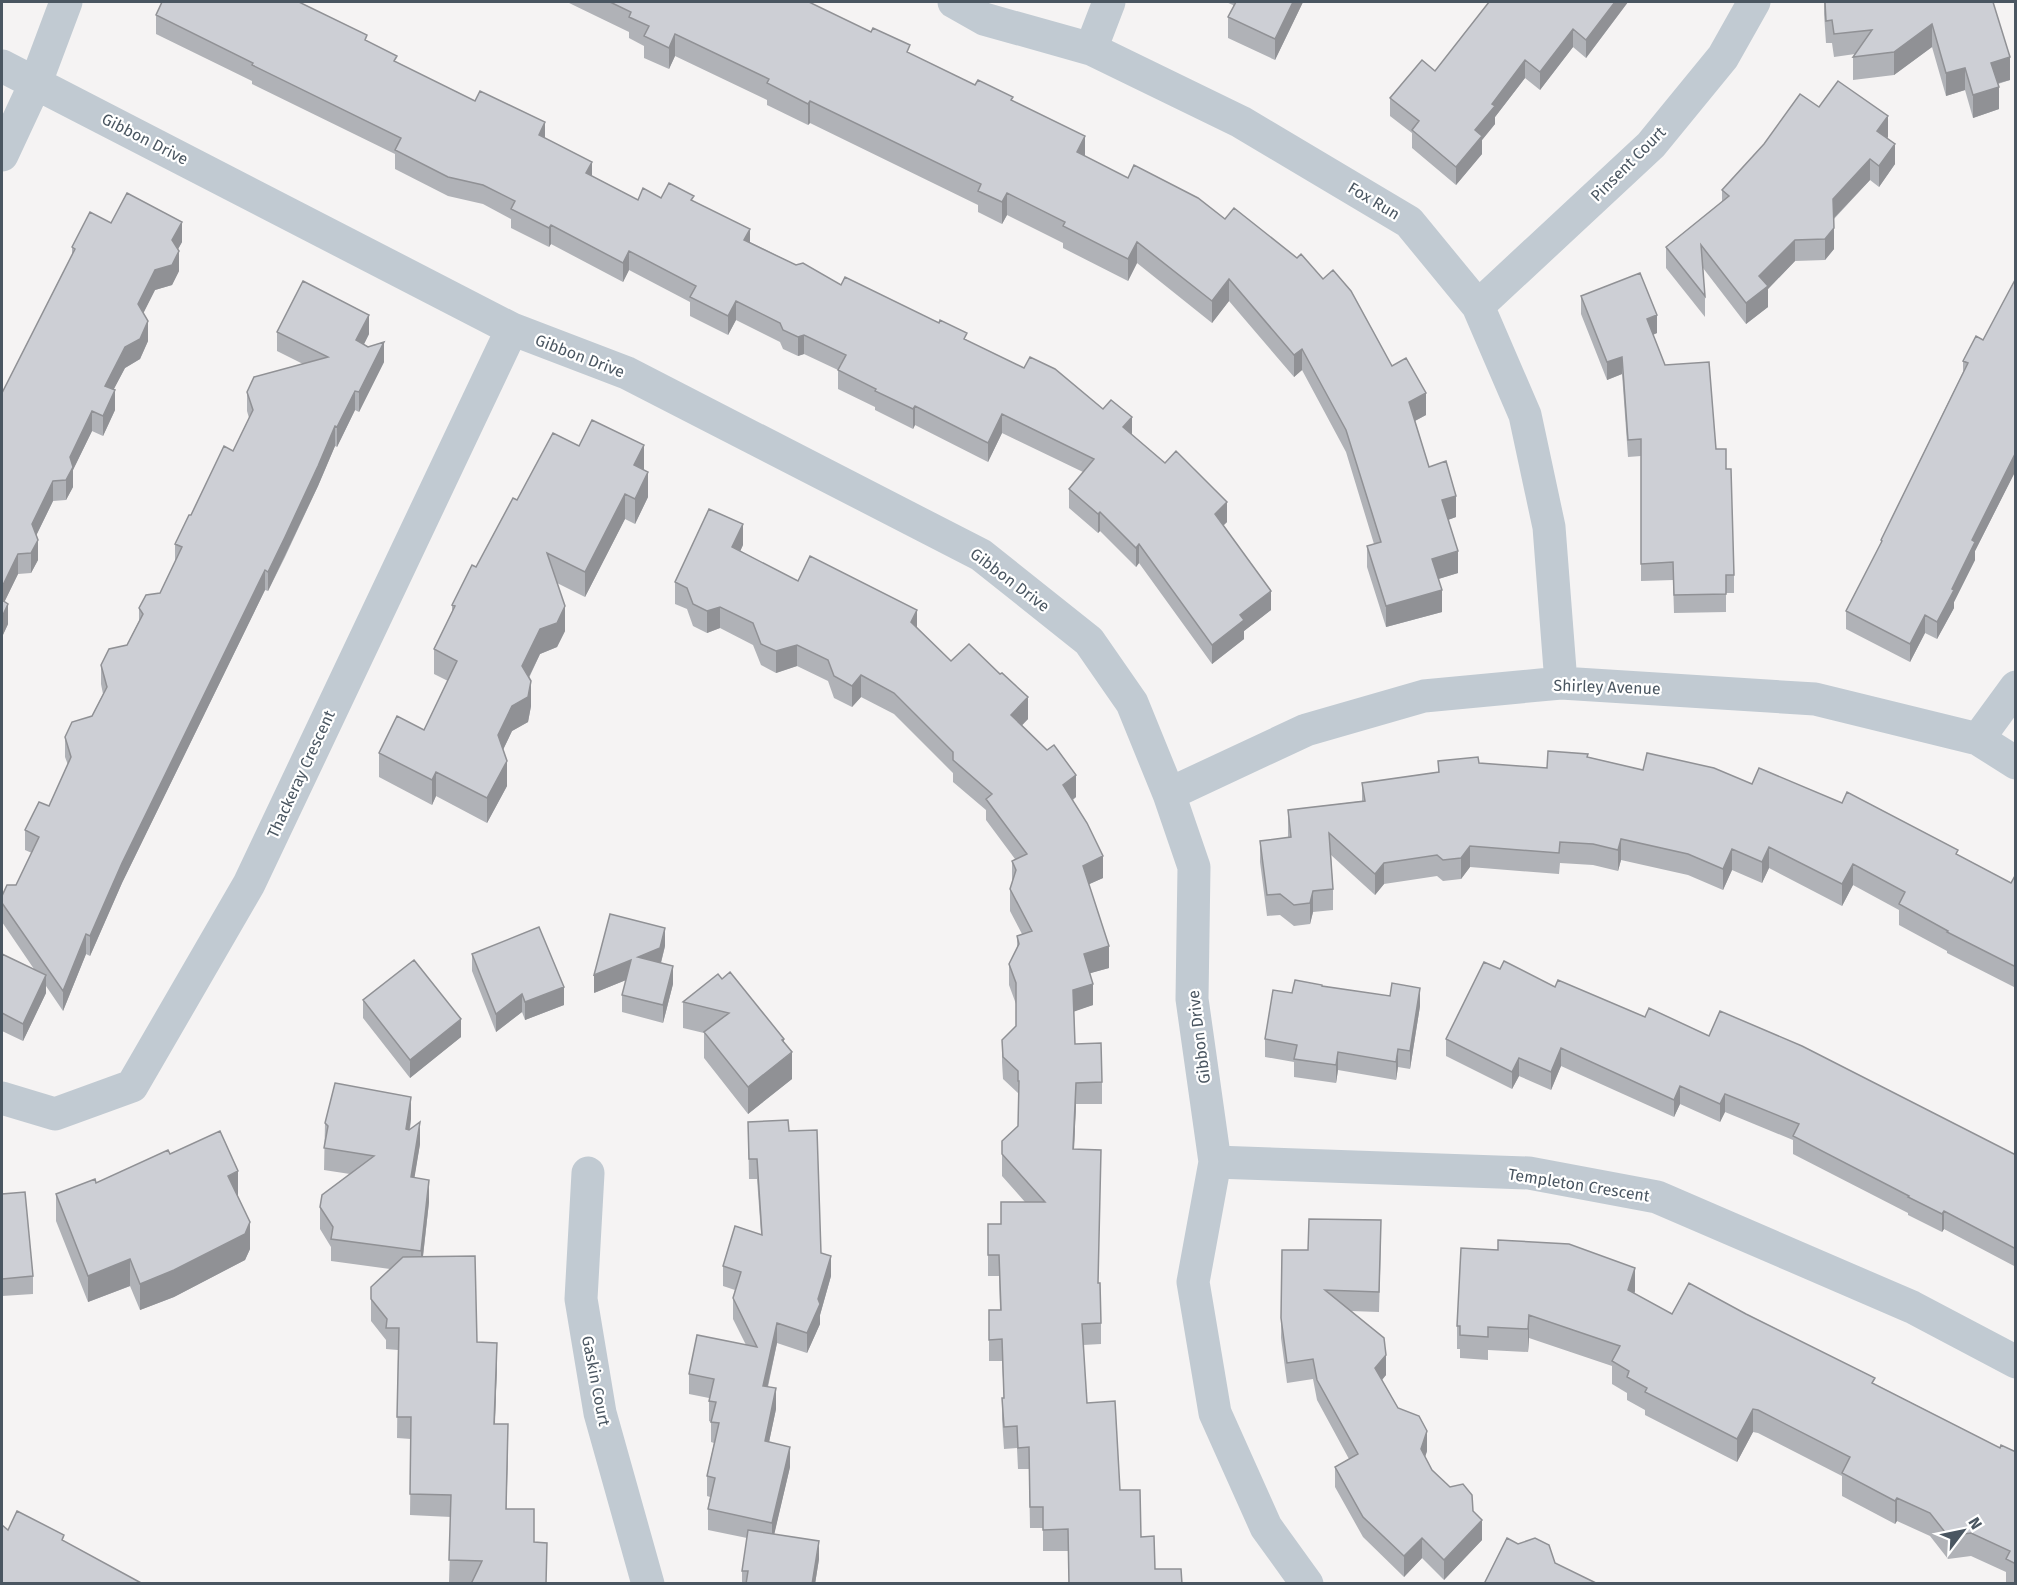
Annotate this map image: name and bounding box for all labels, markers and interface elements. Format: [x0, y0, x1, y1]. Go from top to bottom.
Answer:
street label: Gibbon Drive [99, 109, 191, 169]
street label: Pinsent Court [1587, 122, 1670, 205]
street label: Fox Run [1345, 178, 1403, 224]
street label: Gibbon Drive [533, 330, 627, 382]
street label: Gibbon Drive [967, 544, 1053, 616]
street label: Shirley Avenue [1553, 676, 1661, 698]
street label: Thackeray Crescent [263, 707, 339, 841]
street label: Gibbon Drive [1184, 989, 1214, 1085]
street label: Templeton Crescent [1507, 1164, 1651, 1206]
street label: Gaskin Court [578, 1334, 614, 1428]
north arrow [1933, 1501, 1993, 1561]
text: N [1964, 1514, 1986, 1533]

